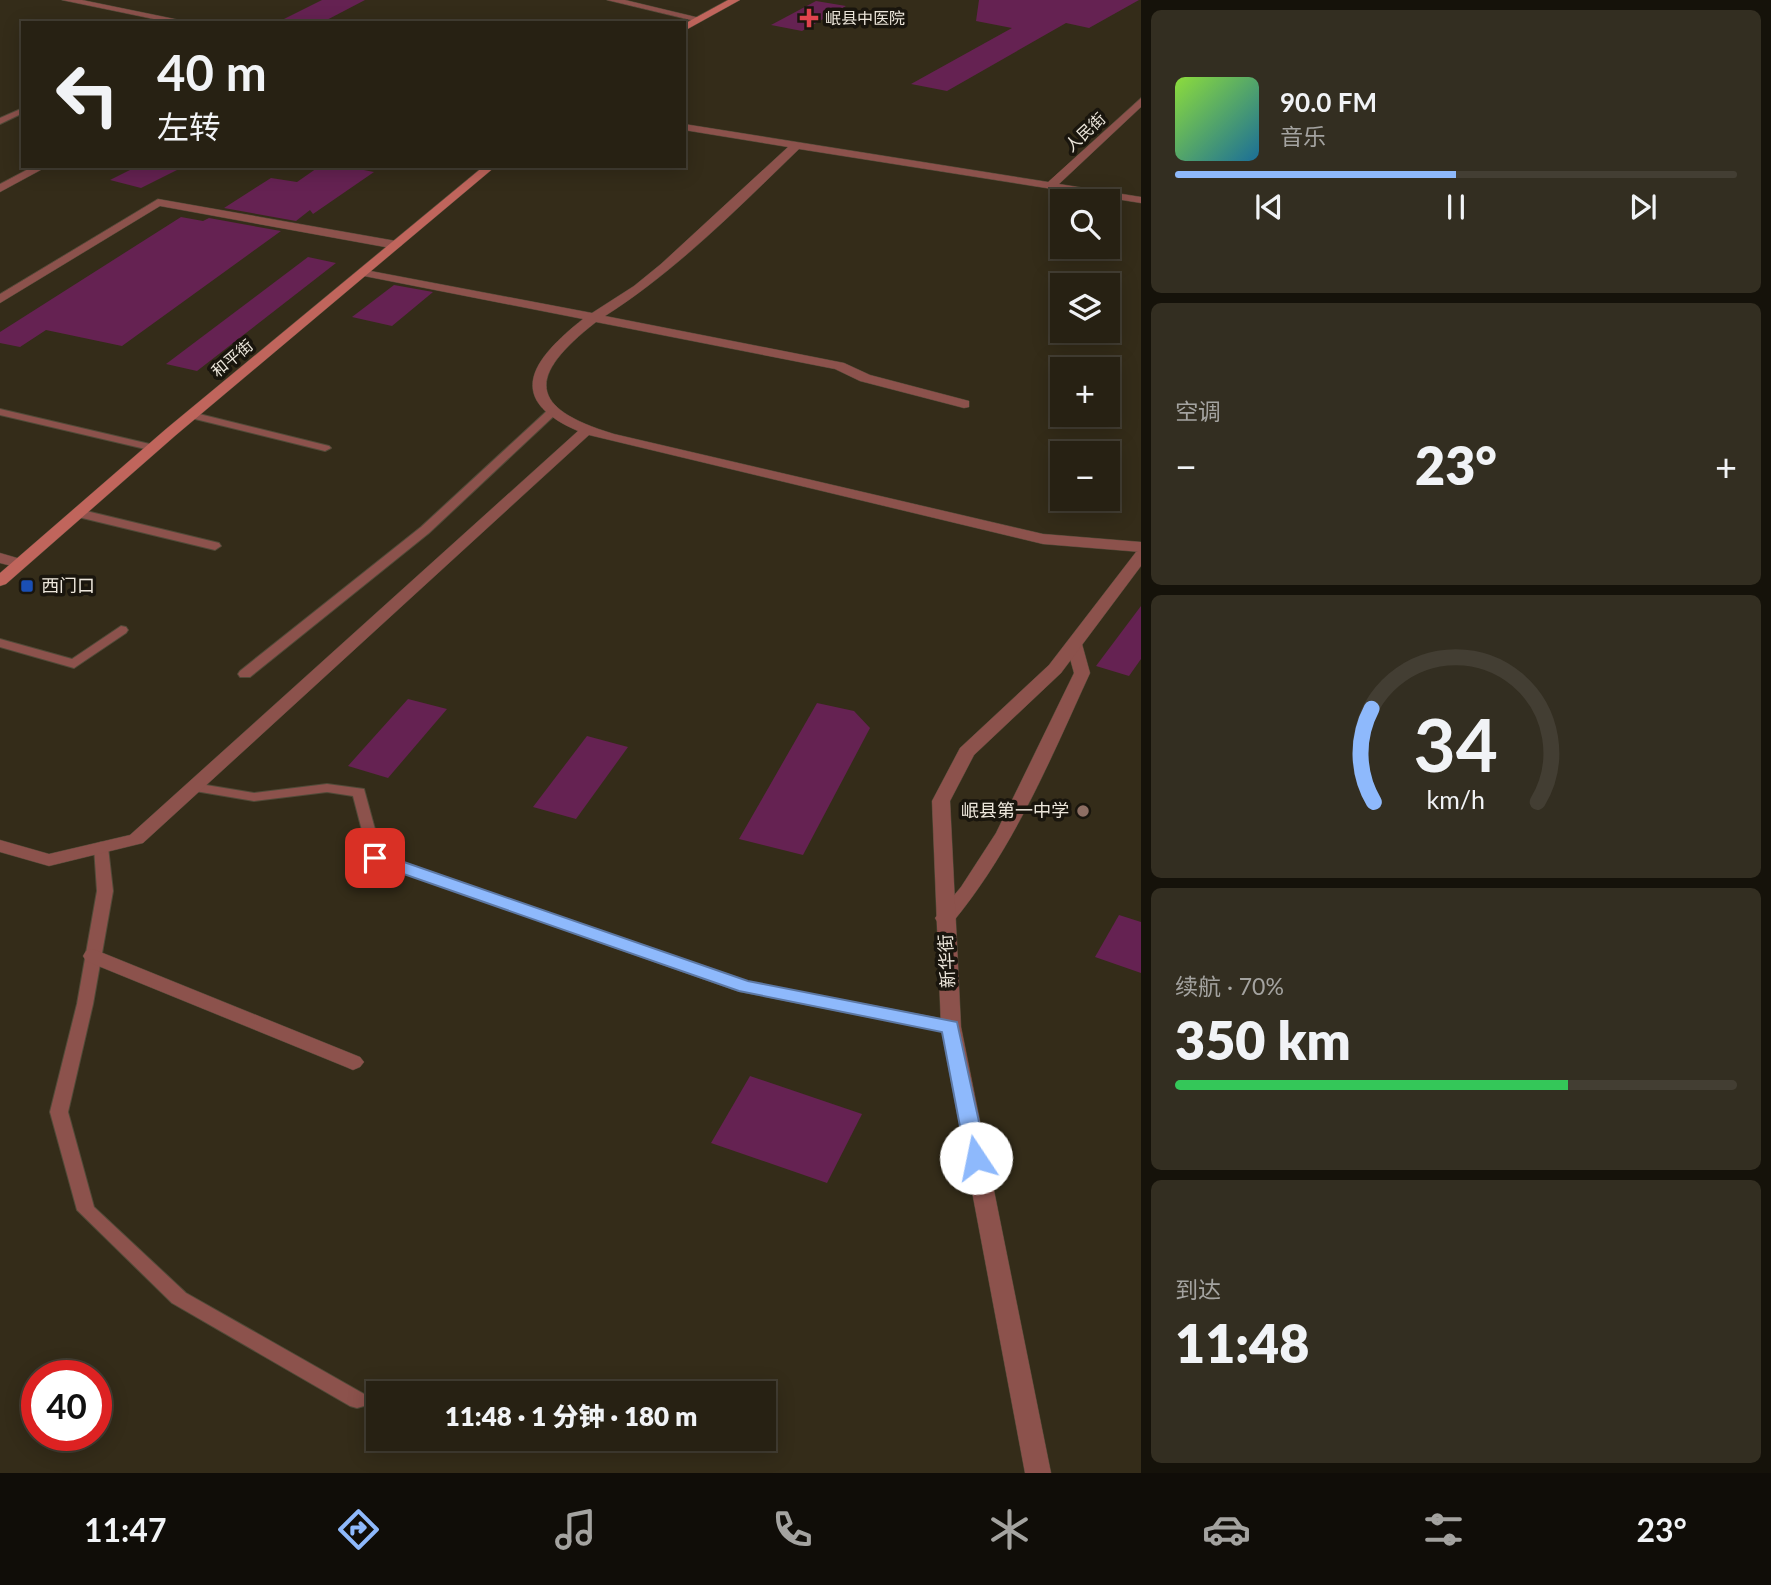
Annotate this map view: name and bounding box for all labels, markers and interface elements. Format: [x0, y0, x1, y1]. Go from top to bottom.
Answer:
marker: 岷县中医院 [799, 8, 819, 28]
place label: 岷县中医院 [825, 8, 905, 27]
text: 40 m [157, 43, 267, 101]
icon: left [42, 49, 133, 140]
text: 90.0 FM [1280, 86, 1377, 118]
text: 左转 [157, 107, 221, 146]
street label: 人民街 [1061, 108, 1109, 155]
text: 音乐 [1280, 122, 1326, 150]
icon: previous [1250, 188, 1288, 226]
icon: pause [1437, 188, 1475, 226]
icon: next [1624, 188, 1662, 226]
map controls [1050, 189, 1120, 511]
button: search [1050, 189, 1120, 259]
button: layers [1050, 273, 1120, 343]
street label: 和平街 [207, 335, 256, 380]
button: + [1050, 357, 1120, 427]
text: 空调 [1175, 397, 1221, 425]
text: 23° [1415, 434, 1497, 496]
button: − [1050, 441, 1120, 511]
text: − [1175, 443, 1197, 489]
text: + [1715, 443, 1737, 489]
place label: 西门口 [41, 574, 95, 596]
marker: 西门口 [19, 578, 35, 594]
text: 34 [1414, 701, 1498, 789]
text: km/h [1427, 784, 1485, 814]
place label: 岷县第一中学 [961, 799, 1069, 821]
marker: 岷县第一中学 [1075, 803, 1091, 819]
pin [345, 828, 405, 888]
icon: arrive [356, 839, 394, 877]
street label: 新华街 [934, 934, 958, 989]
text: 续航 · 70% [1175, 972, 1284, 1000]
text: 350 km [1175, 1009, 1351, 1071]
position arrow [939, 1121, 1013, 1195]
text: 到达 [1175, 1275, 1221, 1303]
text: 11:48 [1175, 1312, 1309, 1374]
speed limit sign: 40 [21, 1360, 112, 1451]
text: 11:48 · 1 分钟 · 180 m [445, 1400, 697, 1432]
icon: directions [334, 1505, 383, 1554]
icon: music [551, 1505, 600, 1554]
icon: phone [768, 1505, 817, 1554]
icon: climate [985, 1505, 1034, 1554]
icon: car [1202, 1505, 1251, 1554]
icon: filters [1419, 1505, 1468, 1554]
text: 11:47 [84, 1510, 166, 1549]
text: 23° [1636, 1510, 1687, 1549]

